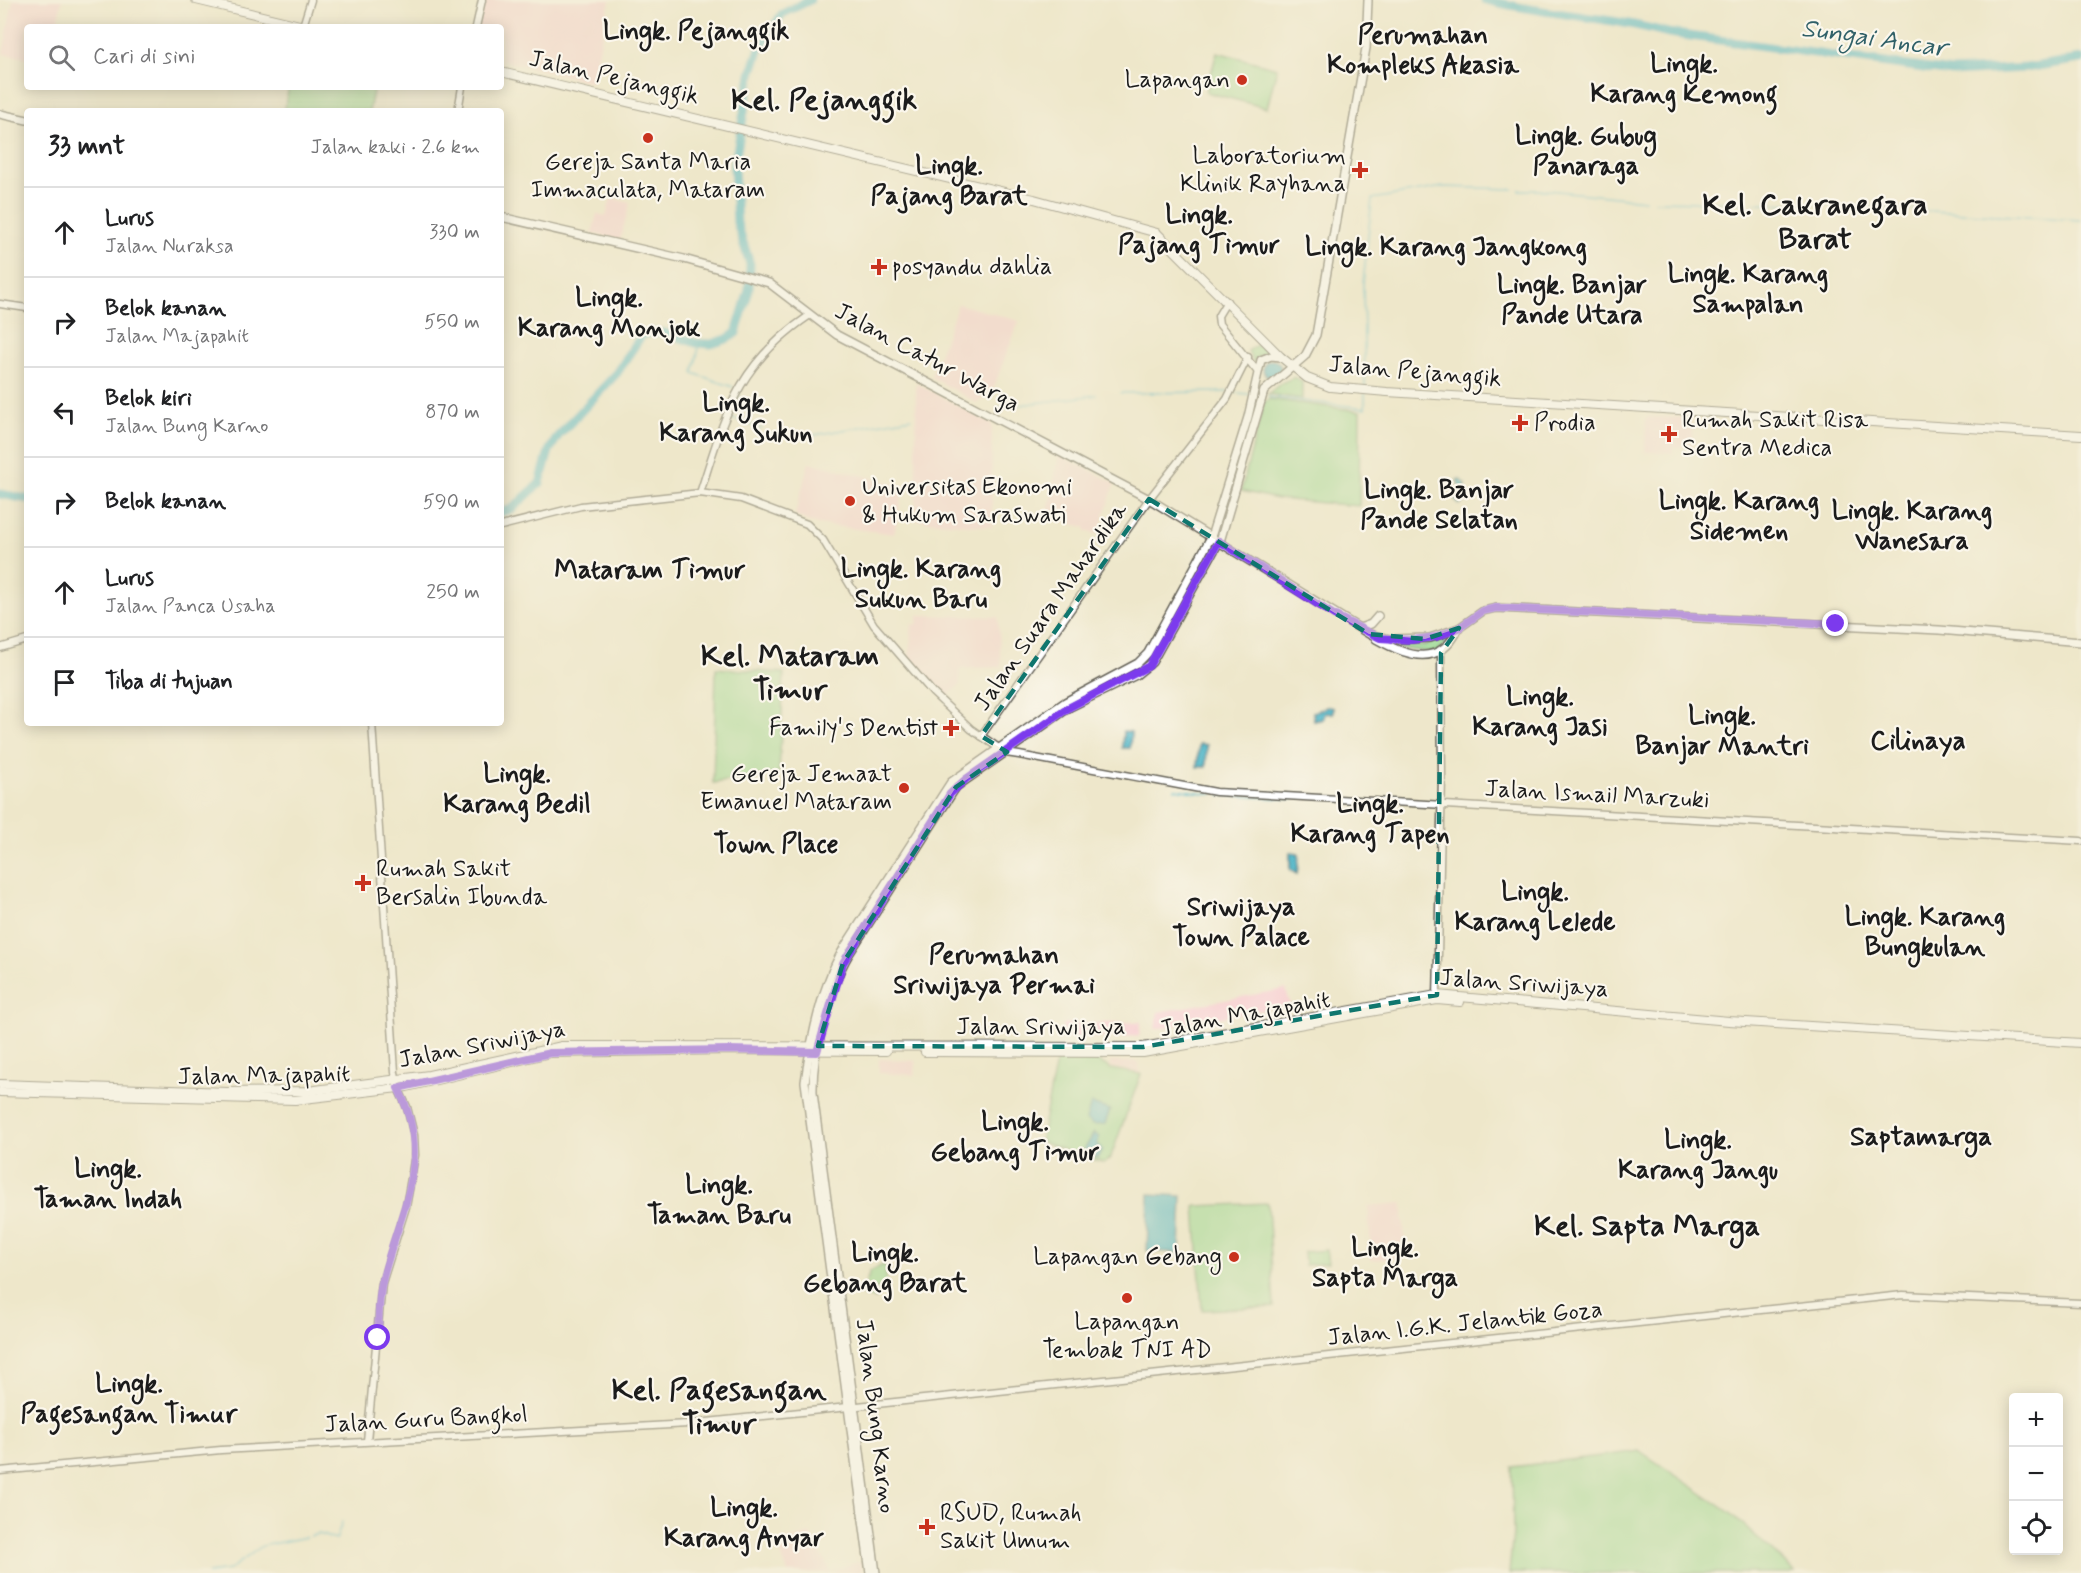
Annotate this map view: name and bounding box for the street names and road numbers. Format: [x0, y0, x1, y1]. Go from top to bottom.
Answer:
street label: Jalan Pejanggik [525, 43, 702, 116]
street label: Jalan Catur Warga [829, 296, 1025, 420]
street label: Jalan Pejanggik [1327, 349, 1503, 398]
street label: Jalan Suara Mahardika [967, 496, 1135, 718]
street label: Jalan Ismail Marzuki [1484, 774, 1710, 816]
street label: Jalan Sriwijaya [1438, 963, 1610, 1005]
street label: Jalan Majapahit [1157, 985, 1333, 1045]
street label: Jalan Sriwijaya [956, 1012, 1126, 1043]
street label: Jalan Sriwijaya [396, 1014, 568, 1076]
street label: Jalan Majapahit [177, 1059, 351, 1093]
street label: Jalan I.G.K. Jelantik Goza [1326, 1294, 1604, 1354]
street label: Jalan Bung Karno [846, 1317, 902, 1515]
street label: Jalan Guru Bangkol [324, 1399, 528, 1444]

